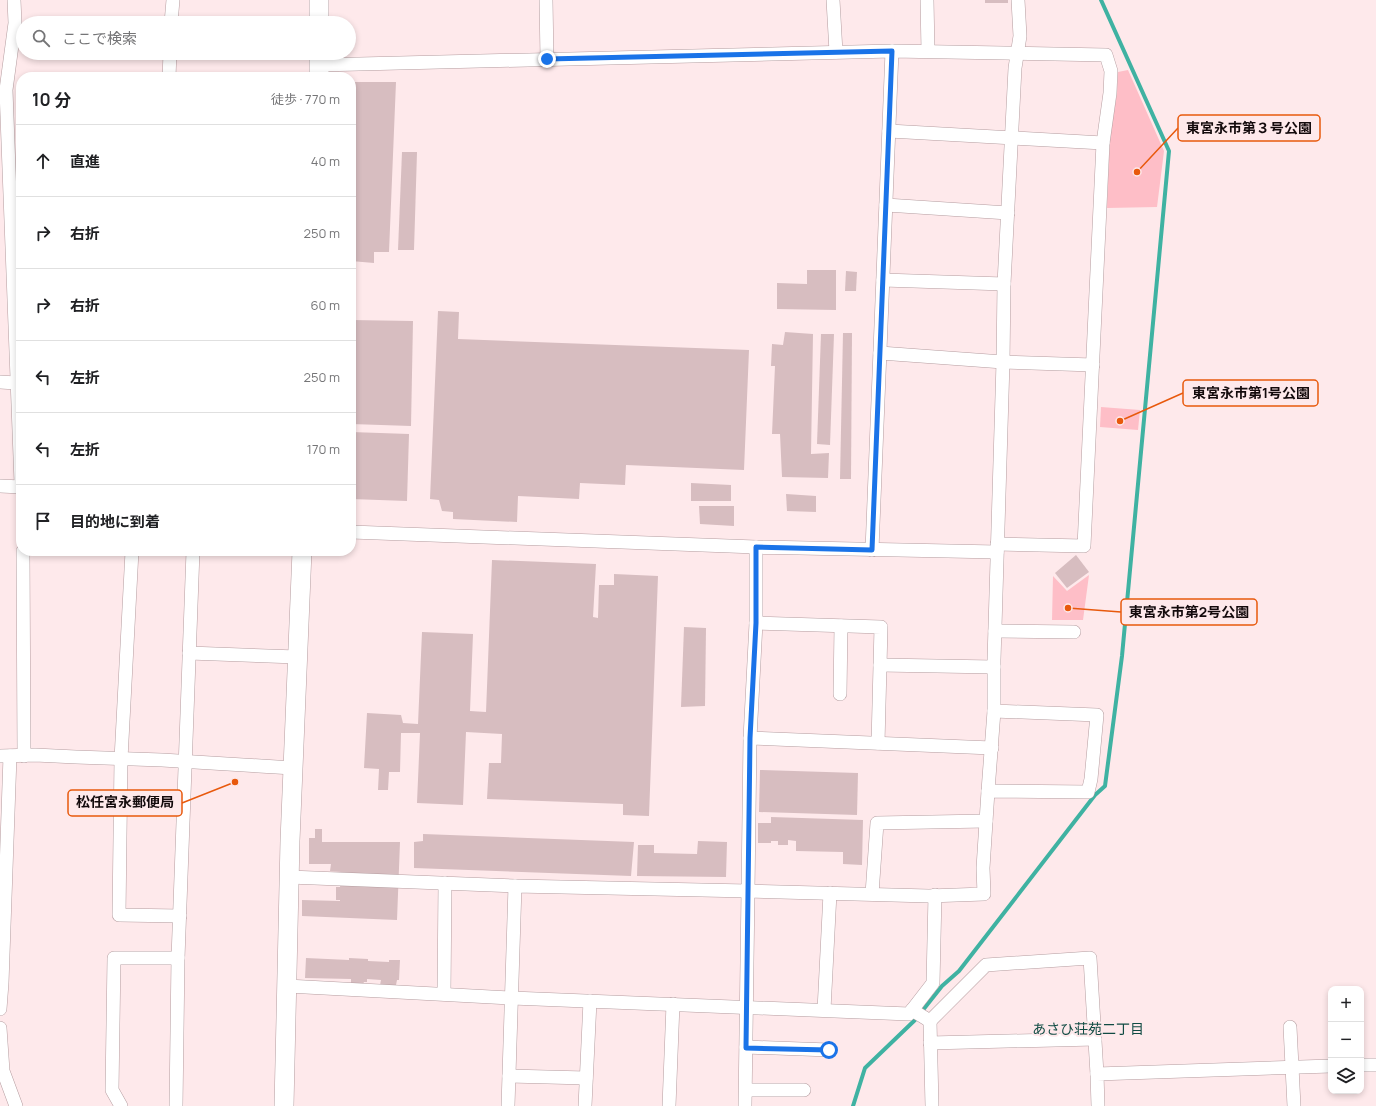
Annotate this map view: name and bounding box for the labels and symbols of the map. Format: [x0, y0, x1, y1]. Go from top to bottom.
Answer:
route end [538, 50, 556, 68]
callout: 東宮永市第３号公園 [1178, 115, 1320, 141]
text: 東宮永市第３号公園 [1186, 118, 1312, 137]
callout: 東宮永市第1号公園 [1183, 380, 1318, 406]
text: 東宮永市第1号公園 [1192, 383, 1310, 402]
callout: 東宮永市第2号公園 [1121, 599, 1257, 625]
text: 東宮永市第2号公園 [1129, 602, 1249, 621]
callout: 松任宮永郵便局 [68, 790, 182, 816]
text: 松任宮永郵便局 [76, 792, 174, 811]
district label: あさひ荘苑二丁目 [1032, 1019, 1144, 1038]
route start [820, 1041, 838, 1059]

